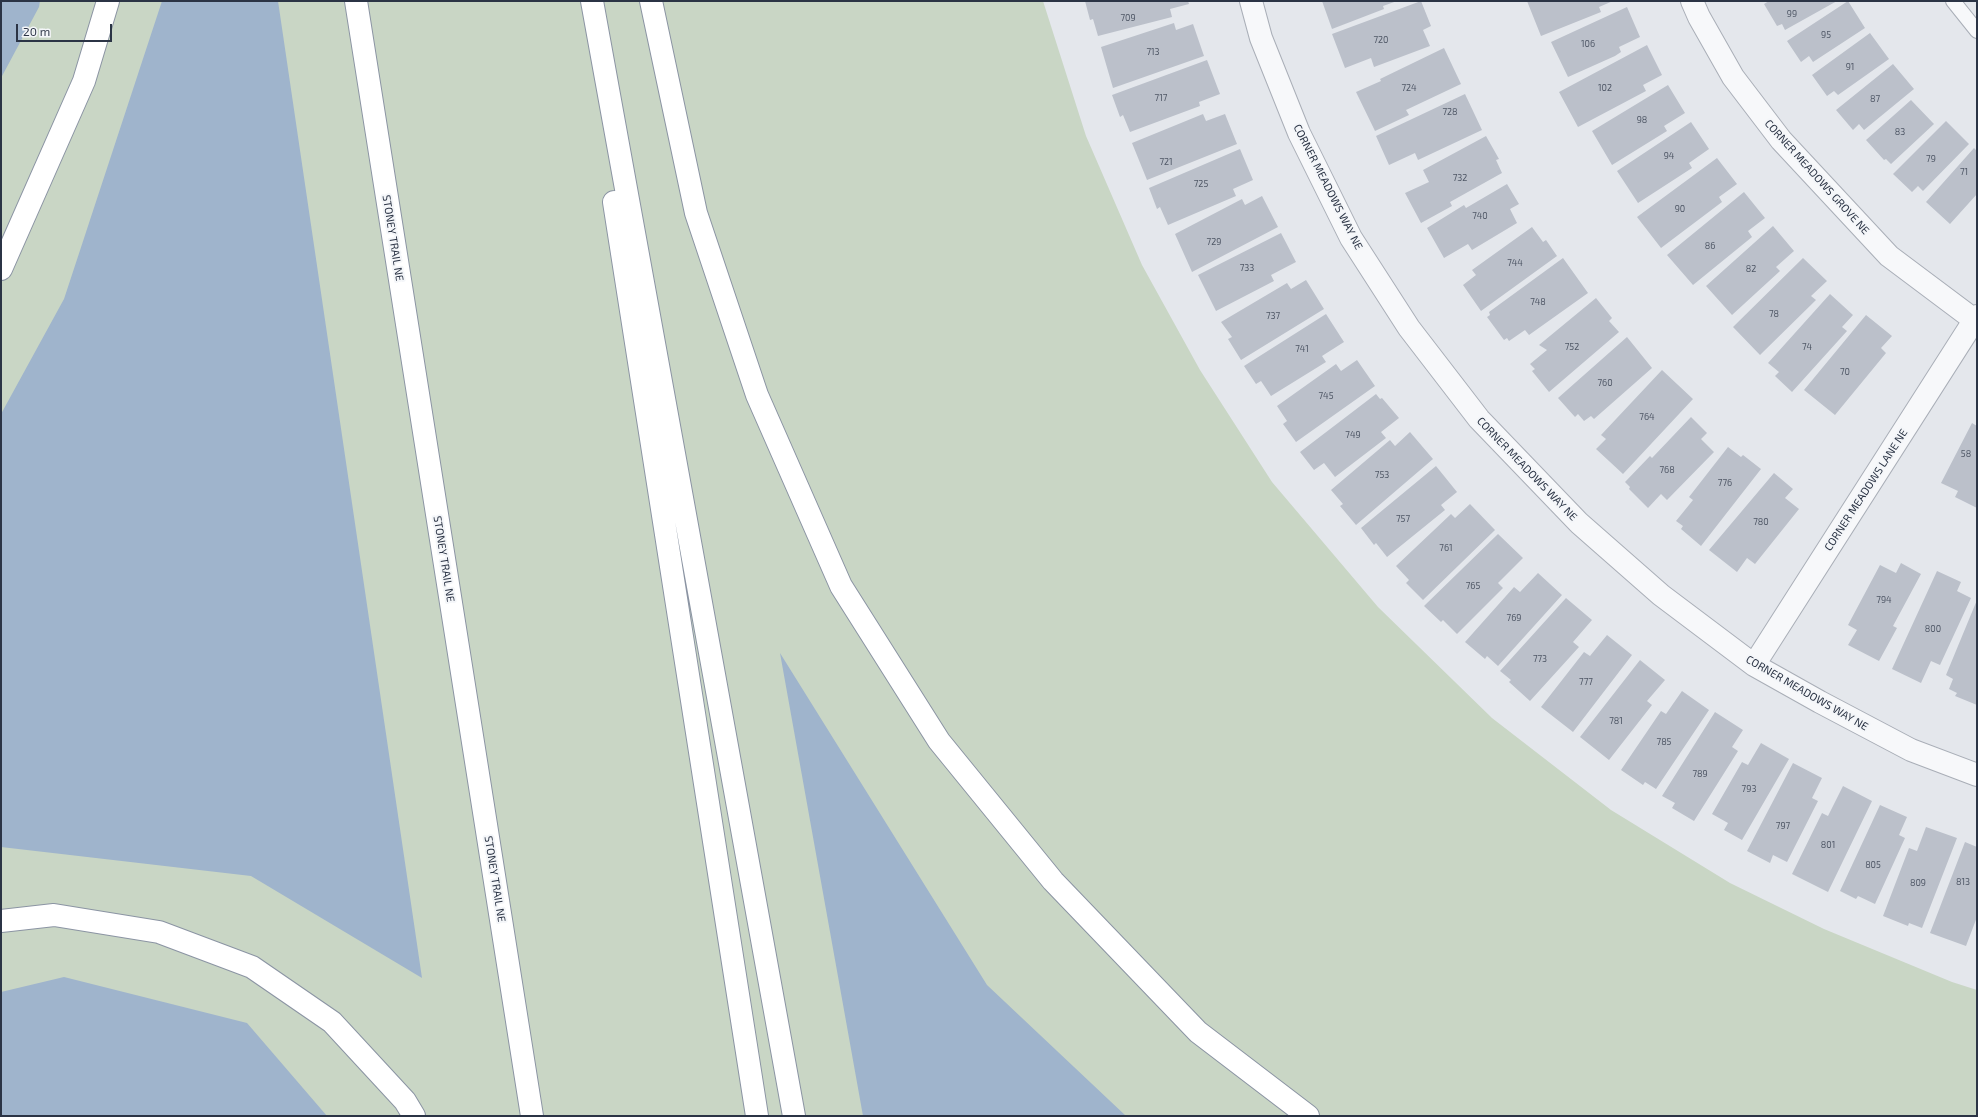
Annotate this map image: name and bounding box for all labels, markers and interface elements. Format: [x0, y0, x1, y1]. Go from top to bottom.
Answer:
house number: 99 [1787, 9, 1797, 19]
house number: 709 [1120, 13, 1136, 23]
scale bar [18, 16, 114, 42]
text: 20 m [23, 24, 50, 38]
house number: 95 [1821, 30, 1831, 40]
house number: 720 [1373, 35, 1389, 45]
house number: 106 [1581, 39, 1595, 49]
house number: 713 [1146, 47, 1160, 57]
house number: 91 [1846, 62, 1854, 72]
house number: 724 [1401, 83, 1417, 93]
house number: 102 [1598, 83, 1612, 93]
house number: 717 [1155, 93, 1167, 103]
house number: 87 [1870, 94, 1880, 104]
house number: 728 [1442, 107, 1458, 117]
house number: 98 [1637, 115, 1647, 125]
street label: CORNER MEADOWS GROVE NE [1762, 117, 1872, 237]
street label: CORNER MEADOWS WAY NE [1291, 122, 1365, 252]
house number: 83 [1895, 127, 1905, 137]
house number: 94 [1664, 151, 1674, 161]
house number: 79 [1926, 154, 1936, 164]
house number: 721 [1159, 157, 1173, 167]
house number: 71 [1960, 167, 1968, 177]
house number: 732 [1453, 173, 1467, 183]
house number: 725 [1194, 179, 1208, 189]
street label: STONEY TRAIL NE [380, 194, 406, 282]
house number: 90 [1675, 204, 1685, 214]
house number: 740 [1472, 211, 1488, 221]
house number: 729 [1207, 237, 1221, 247]
house number: 86 [1705, 241, 1715, 251]
house number: 744 [1507, 258, 1523, 268]
house number: 733 [1240, 263, 1254, 273]
house number: 82 [1746, 264, 1756, 274]
house number: 748 [1530, 297, 1546, 307]
house number: 78 [1769, 309, 1779, 319]
house number: 737 [1266, 311, 1280, 321]
house number: 752 [1565, 342, 1579, 352]
house number: 74 [1802, 342, 1812, 352]
house number: 741 [1295, 344, 1309, 354]
house number: 70 [1840, 367, 1850, 377]
house number: 760 [1597, 378, 1613, 388]
house number: 745 [1319, 391, 1333, 401]
house number: 764 [1639, 412, 1655, 422]
street label: CORNER MEADOWS WAY NE [1474, 414, 1580, 524]
street label: CORNER MEADOWS LANE NE [1822, 427, 1910, 553]
house number: 749 [1345, 430, 1361, 440]
house number: 58 [1961, 449, 1971, 459]
house number: 768 [1659, 465, 1675, 475]
house number: 753 [1375, 470, 1389, 480]
house number: 776 [1718, 478, 1732, 488]
house number: 757 [1396, 514, 1410, 524]
street label: STONEY TRAIL NE [431, 515, 457, 603]
house number: 780 [1753, 517, 1769, 527]
house number: 761 [1439, 543, 1453, 553]
house number: 765 [1466, 581, 1480, 591]
house number: 794 [1876, 595, 1892, 605]
house number: 769 [1507, 613, 1521, 623]
house number: 800 [1925, 624, 1941, 634]
street label: CORNER MEADOWS WAY NE [1744, 653, 1870, 733]
house number: 773 [1533, 654, 1547, 664]
house number: 777 [1579, 677, 1593, 687]
house number: 781 [1609, 716, 1623, 726]
house number: 785 [1657, 737, 1671, 747]
house number: 789 [1692, 769, 1708, 779]
house number: 793 [1742, 784, 1756, 794]
house number: 797 [1776, 821, 1790, 831]
street label: STONEY TRAIL NE [482, 835, 508, 923]
house number: 801 [1821, 840, 1835, 850]
house number: 805 [1865, 860, 1881, 870]
house number: 813 [1956, 877, 1970, 887]
house number: 809 [1910, 878, 1926, 888]

